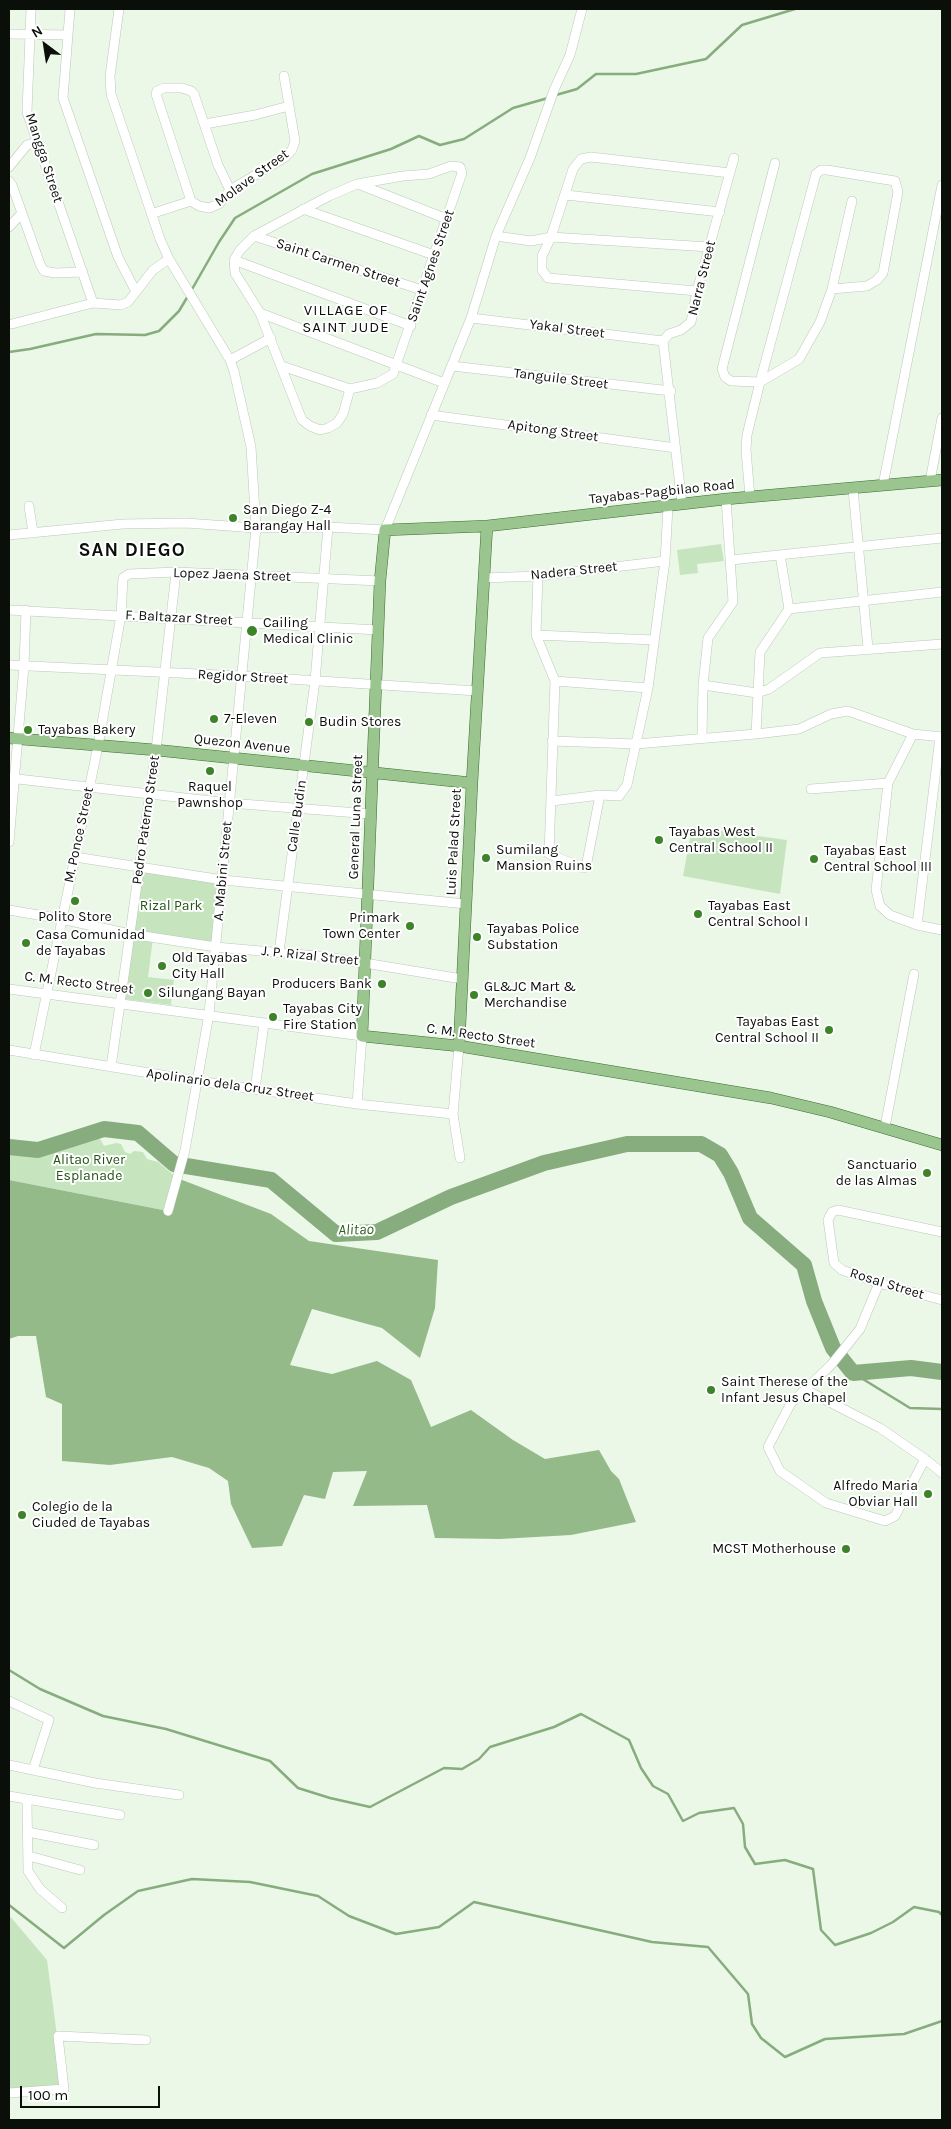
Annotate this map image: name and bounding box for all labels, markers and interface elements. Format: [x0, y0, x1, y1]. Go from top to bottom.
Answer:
north arrow [20, 20, 70, 70]
text: N [28, 22, 46, 42]
street label: Mangga Street [22, 111, 66, 205]
street label: Molave Street [212, 146, 292, 210]
street label: Saint Agnes Street [404, 207, 458, 325]
street label: Saint Carmen Street [274, 235, 402, 291]
street label: Narra Street [685, 239, 719, 317]
district label: VILLAGE OF SAINT JUDE [301, 302, 391, 337]
street label: Yakal Street [528, 316, 606, 342]
street label: Tanguile Street [513, 365, 609, 393]
street label: Apitong Street [507, 416, 599, 446]
street label: Tayabas-Pagbilao Road [588, 476, 736, 508]
place label: San Diego Z-4 Barangay Hall [243, 502, 331, 534]
marker: San Diego Z-4 Barangay Hall [227, 512, 239, 524]
district label: SAN DIEGO [77, 540, 187, 562]
street label: Nadera Street [530, 558, 618, 584]
street label: Lopez Jaena Street [173, 565, 291, 585]
street label: F. Baltazar Street [125, 607, 233, 629]
place label: Cailing Medical Clinic [263, 615, 353, 648]
marker: Cailing Medical Clinic [245, 624, 259, 638]
street label: Regidor Street [197, 666, 289, 688]
place label: 7-Eleven [224, 711, 277, 727]
marker: 7-Eleven [208, 713, 220, 725]
place label: Budin Stores [319, 714, 401, 730]
marker: Budin Stores [303, 716, 315, 728]
place label: Tayabas Bakery [38, 722, 135, 738]
marker: Tayabas Bakery [22, 724, 34, 736]
street label: Quezon Avenue [193, 731, 291, 757]
street label: Pedro Paterno Street [129, 754, 163, 886]
street label: General Luna Street [345, 754, 367, 880]
marker: Raquel Pawnshop [204, 765, 216, 777]
place label: Raquel Pawnshop [177, 779, 243, 812]
street label: Calle Budin [284, 779, 310, 853]
street label: M. Ponce Street [61, 785, 97, 885]
street label: Luis Palad Street [443, 788, 465, 896]
street label: A. Mabini Street [210, 820, 236, 922]
place label: Tayabas West Central School II [669, 824, 773, 856]
marker: Tayabas West Central School II [653, 834, 665, 846]
place label: Sumilang Mansion Ruins [496, 842, 592, 874]
place label: Tayabas East Central School III [824, 843, 932, 876]
marker: Sumilang Mansion Ruins [480, 852, 492, 864]
marker: Tayabas East Central School III [808, 853, 820, 865]
marker: Polito Store [69, 895, 81, 907]
park label: Rizal Park [140, 898, 202, 914]
place label: Tayabas East Central School I [708, 898, 808, 930]
marker: Tayabas East Central School I [692, 908, 704, 920]
place label: Polito Store [38, 909, 112, 925]
place label: Primark Town Center [323, 910, 400, 942]
marker: Primark Town Center [404, 920, 416, 932]
place label: Tayabas Police Substation [487, 921, 579, 954]
place label: Casa Comunidad de Tayabas [36, 927, 145, 960]
marker: Tayabas Police Substation [471, 931, 483, 943]
marker: Casa Comunidad de Tayabas [20, 937, 32, 949]
street label: J. P. Rizal Street [260, 943, 360, 969]
place label: Old Tayabas City Hall [172, 950, 248, 982]
marker: Old Tayabas City Hall [156, 960, 168, 972]
street label: C. M. Recto Street [24, 968, 134, 998]
place label: Producers Bank [272, 976, 372, 992]
marker: Producers Bank [376, 978, 388, 990]
place label: GL&JC Mart & Merchandise [484, 979, 576, 1012]
place label: Silungang Bayan [158, 985, 266, 1001]
marker: Silungang Bayan [142, 987, 154, 999]
marker: GL&JC Mart & Merchandise [468, 989, 480, 1001]
place label: Tayabas City Fire Station [283, 1001, 362, 1034]
marker: Tayabas City Fire Station [267, 1011, 279, 1023]
place label: Tayabas East Central School II [715, 1014, 819, 1046]
street label: C. M. Recto Street [425, 1020, 537, 1052]
marker: Tayabas East Central School II [823, 1024, 835, 1036]
street label: Apolinario dela Cruz Street [145, 1065, 315, 1105]
park label: Alitao River Esplanade [53, 1152, 125, 1184]
place label: Sanctuario de las Almas [836, 1157, 917, 1190]
marker: Sanctuario de las Almas [921, 1167, 933, 1179]
water label: Alitao [338, 1221, 374, 1239]
street label: Rosal Street [848, 1265, 926, 1303]
place label: Saint Therese of the Infant Jesus Chapel [721, 1374, 848, 1406]
marker: Saint Therese of the Infant Jesus Chapel [705, 1384, 717, 1396]
place label: Alfredo Maria Obviar Hall [833, 1478, 918, 1510]
marker: Alfredo Maria Obviar Hall [922, 1488, 934, 1500]
place label: Colegio de la Ciuded de Tayabas [32, 1499, 150, 1531]
marker: Colegio de la Ciuded de Tayabas [16, 1509, 28, 1521]
place label: MCST Motherhouse [712, 1541, 836, 1557]
marker: MCST Motherhouse [840, 1543, 852, 1555]
scale bar [22, 2076, 162, 2108]
text: 100 m [28, 2086, 68, 2104]

